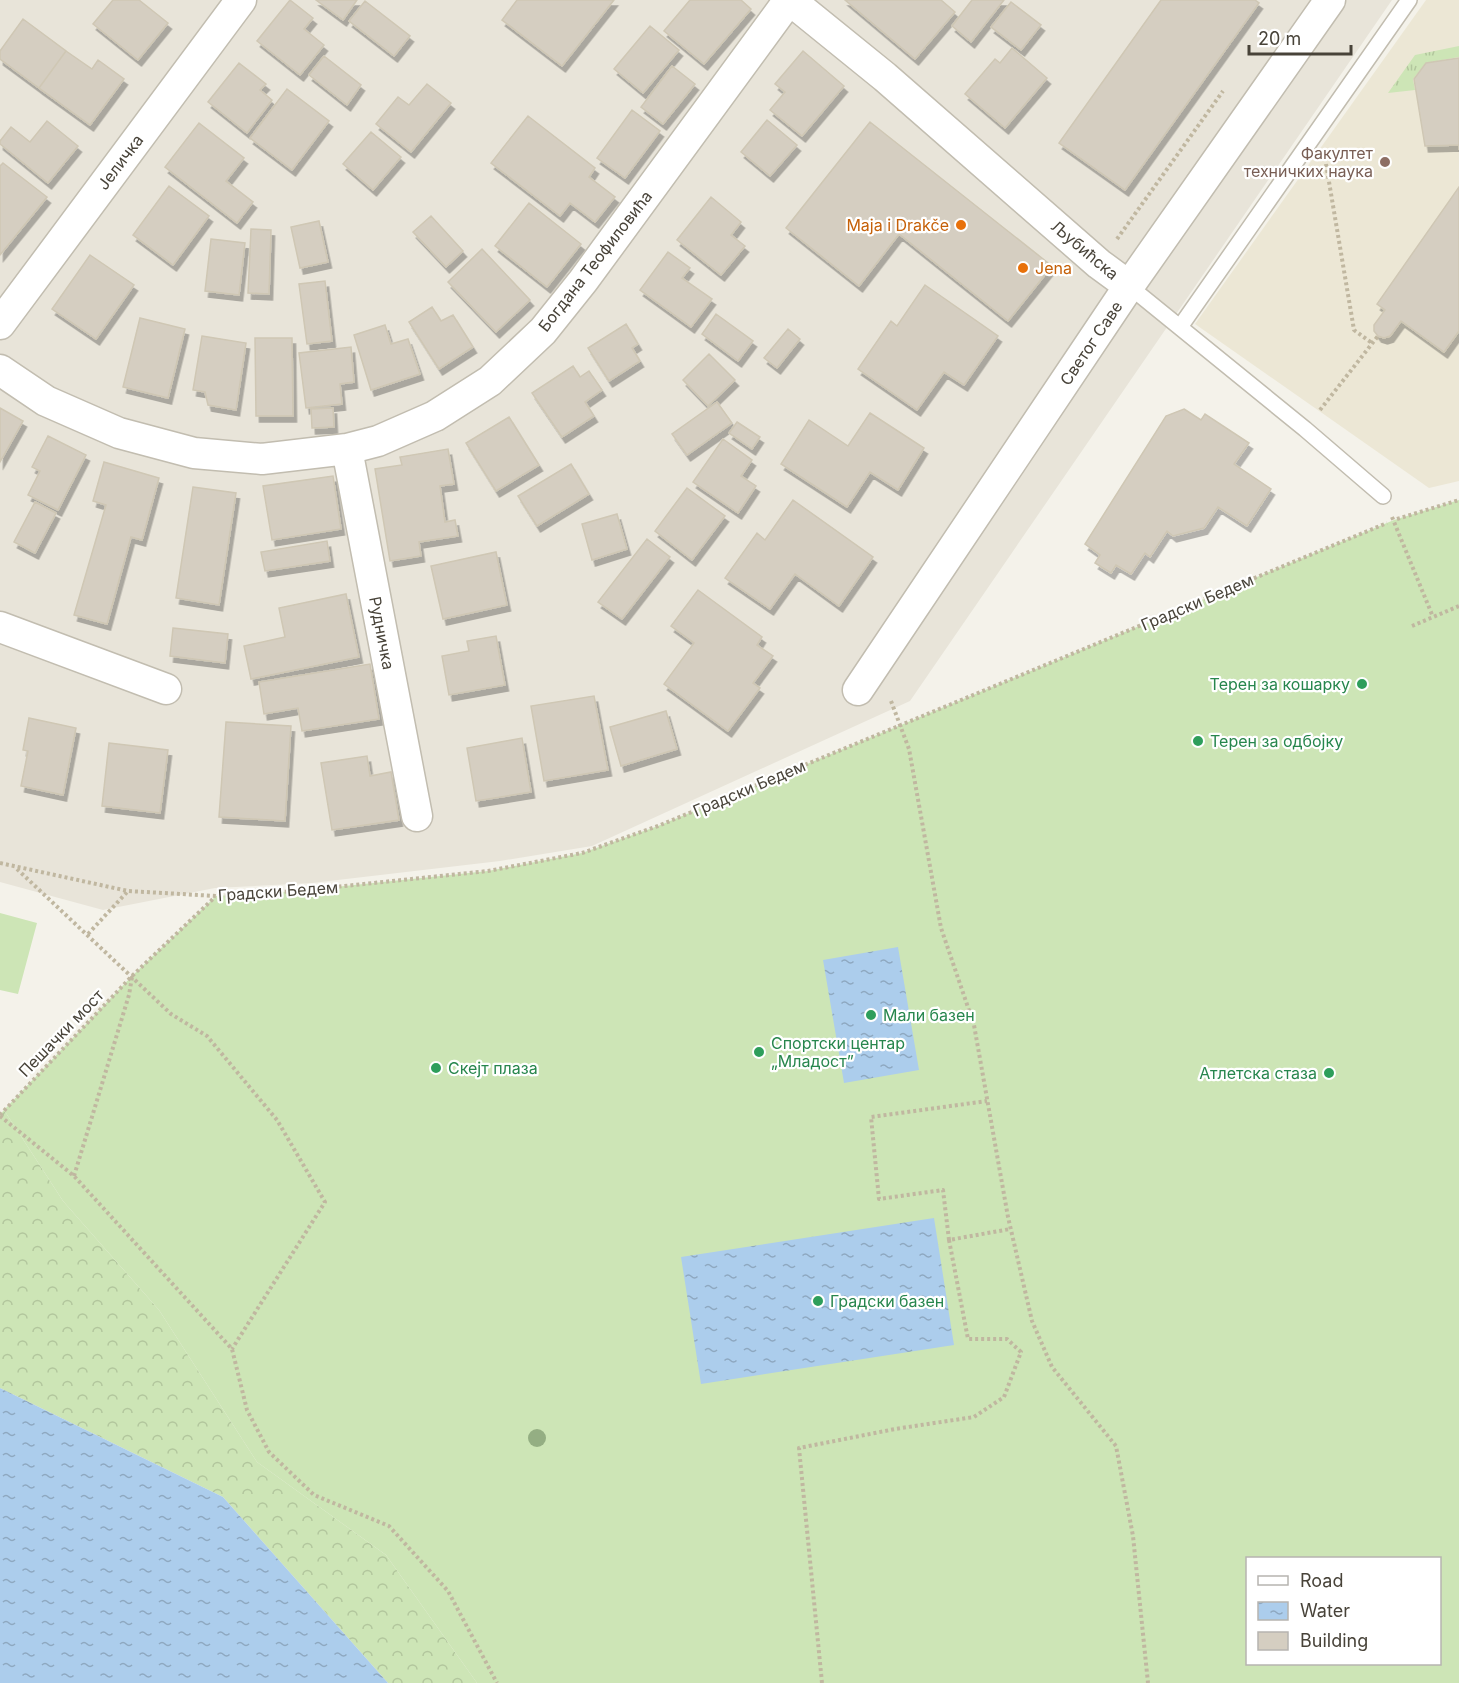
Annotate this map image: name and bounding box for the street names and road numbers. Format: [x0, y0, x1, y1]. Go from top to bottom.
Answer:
street label: Јеличка [93, 130, 147, 194]
street label: Богдана Теофиловића [534, 187, 656, 335]
street label: Љубићска [1047, 216, 1123, 284]
street label: Светог Саве [1055, 297, 1127, 389]
street label: Градски Бедем [1138, 569, 1256, 635]
street label: Рудничка [365, 595, 399, 671]
street label: Градски Бедем [690, 755, 808, 821]
street label: Градски Бедем [217, 877, 339, 905]
street label: Пешачки мост [14, 985, 108, 1081]

